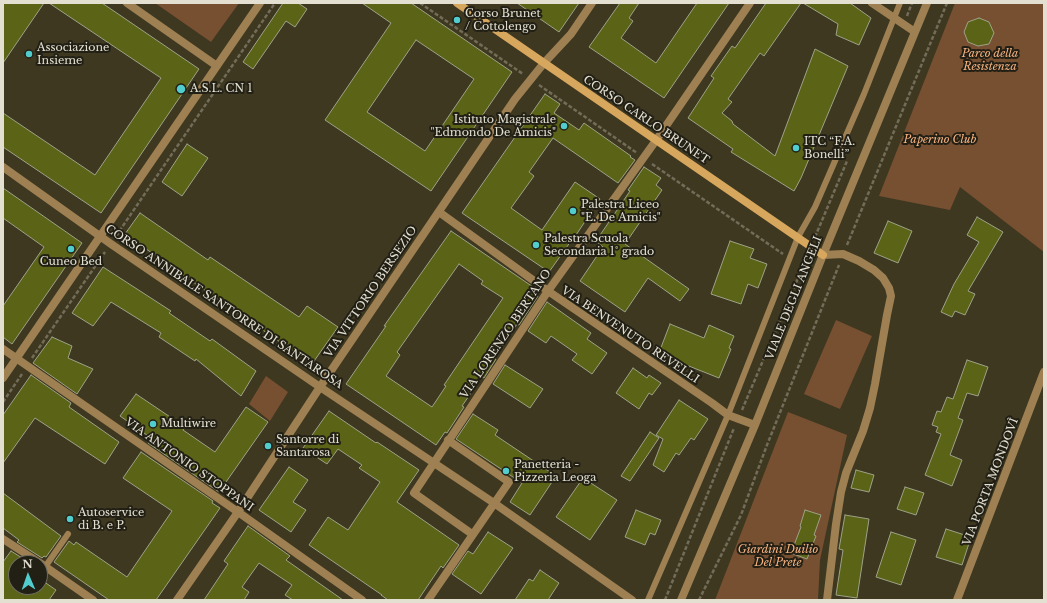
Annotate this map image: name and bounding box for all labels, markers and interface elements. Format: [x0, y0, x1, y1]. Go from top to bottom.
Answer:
place label: Corso Brunet / Cottolengo [465, 7, 541, 33]
marker: Corso Brunet / Cottolengo [452, 15, 462, 25]
place label: Associazione Insieme [37, 41, 109, 67]
park label: Parco della Resistenza [962, 47, 1018, 73]
marker: Associazione Insieme [24, 49, 34, 59]
street label: CORSO CARLO BRUNET [581, 73, 711, 167]
place label: A.S.L. CN 1 [190, 82, 252, 96]
marker: A.S.L. CN 1 [175, 83, 187, 95]
place label: Istituto Magistrale "Edmondo De Amicis" [430, 113, 556, 139]
marker: Istituto Magistrale "Edmondo De Amicis" [559, 121, 569, 131]
park label: Paperino Club [904, 133, 976, 147]
place label: ITC “F.A. Bonelli” [804, 135, 855, 161]
marker: ITC “F.A. Bonelli” [791, 143, 801, 153]
place label: Palestra Liceo "E. De Amicis" [581, 198, 661, 224]
marker: Palestra Liceo "E. De Amicis" [568, 206, 578, 216]
street label: CORSO ANNIBALE SANTORRE DI SANTAROSA [103, 222, 345, 392]
street label: VIA VITTORIO BERSEZIO [322, 224, 420, 360]
place label: Palestra Scuola Secondaria 1° grado [544, 232, 654, 258]
street label: VIALE DEGLI ANGELI [763, 234, 825, 362]
marker: Palestra Scuola Secondaria 1° grado [531, 240, 541, 250]
marker: Cuneo Bed [66, 244, 76, 254]
place label: Cuneo Bed [40, 255, 102, 269]
street label: VIA LORENZO BERTANO [458, 267, 554, 401]
street label: VIA BENVENUTO REVELLI [559, 284, 701, 386]
street label: VIA ANTONIO STOPPANI [122, 416, 256, 514]
street label: VIA PORTA MONDOVÌ [961, 416, 1021, 548]
place label: Multiwire [161, 417, 216, 431]
marker: Multiwire [148, 419, 158, 429]
place label: Santorre di Santarosa [276, 433, 339, 459]
marker: Santorre di Santarosa [263, 441, 273, 451]
place label: Panetteria - Pizzeria Leoga [514, 458, 596, 484]
marker: Panetteria - Pizzeria Leoga [501, 466, 511, 476]
place label: Autoservice di B. e P. [78, 506, 144, 532]
marker: Autoservice di B. e P. [65, 514, 75, 524]
park label: Giardini Duilio Del Prete [738, 543, 818, 569]
north arrow [8, 555, 48, 595]
text: N [22, 557, 33, 571]

